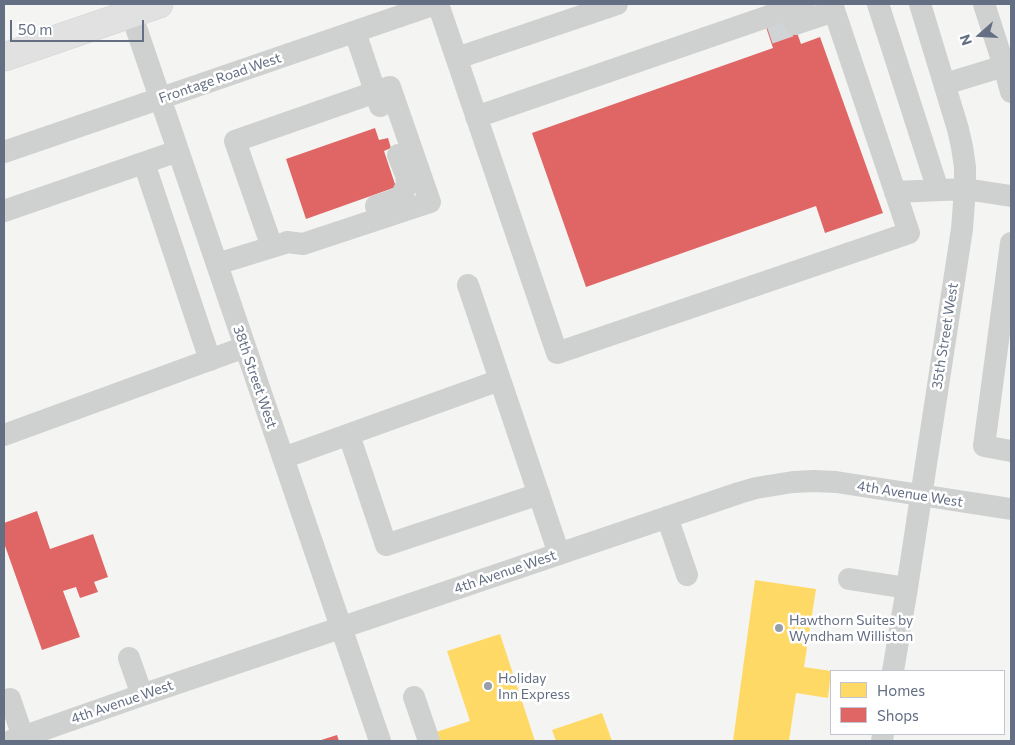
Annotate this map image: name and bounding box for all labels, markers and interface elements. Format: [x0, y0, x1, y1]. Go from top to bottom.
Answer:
scale bar [12, 10, 146, 42]
north arrow [955, 10, 1005, 60]
text: 50 m [18, 20, 52, 38]
text: N [956, 32, 975, 48]
street label: Frontage Road West [157, 49, 283, 107]
street label: 35th Street West [928, 282, 962, 390]
street label: 38th Street West [229, 323, 281, 431]
street label: 4th Avenue West [856, 477, 964, 511]
street label: 4th Avenue West [452, 547, 558, 597]
place label: Hawthorn Suites by Wyndham Williston [789, 612, 913, 644]
marker: Hawthorn Suites by Wyndham Williston [773, 622, 785, 634]
place label: Holiday Inn Express [498, 670, 570, 702]
legend [830, 670, 1005, 735]
street label: 4th Avenue West [69, 677, 175, 727]
marker: Holiday Inn Express [482, 680, 494, 692]
text: Homes [877, 681, 925, 699]
text: Shops [877, 706, 919, 724]

